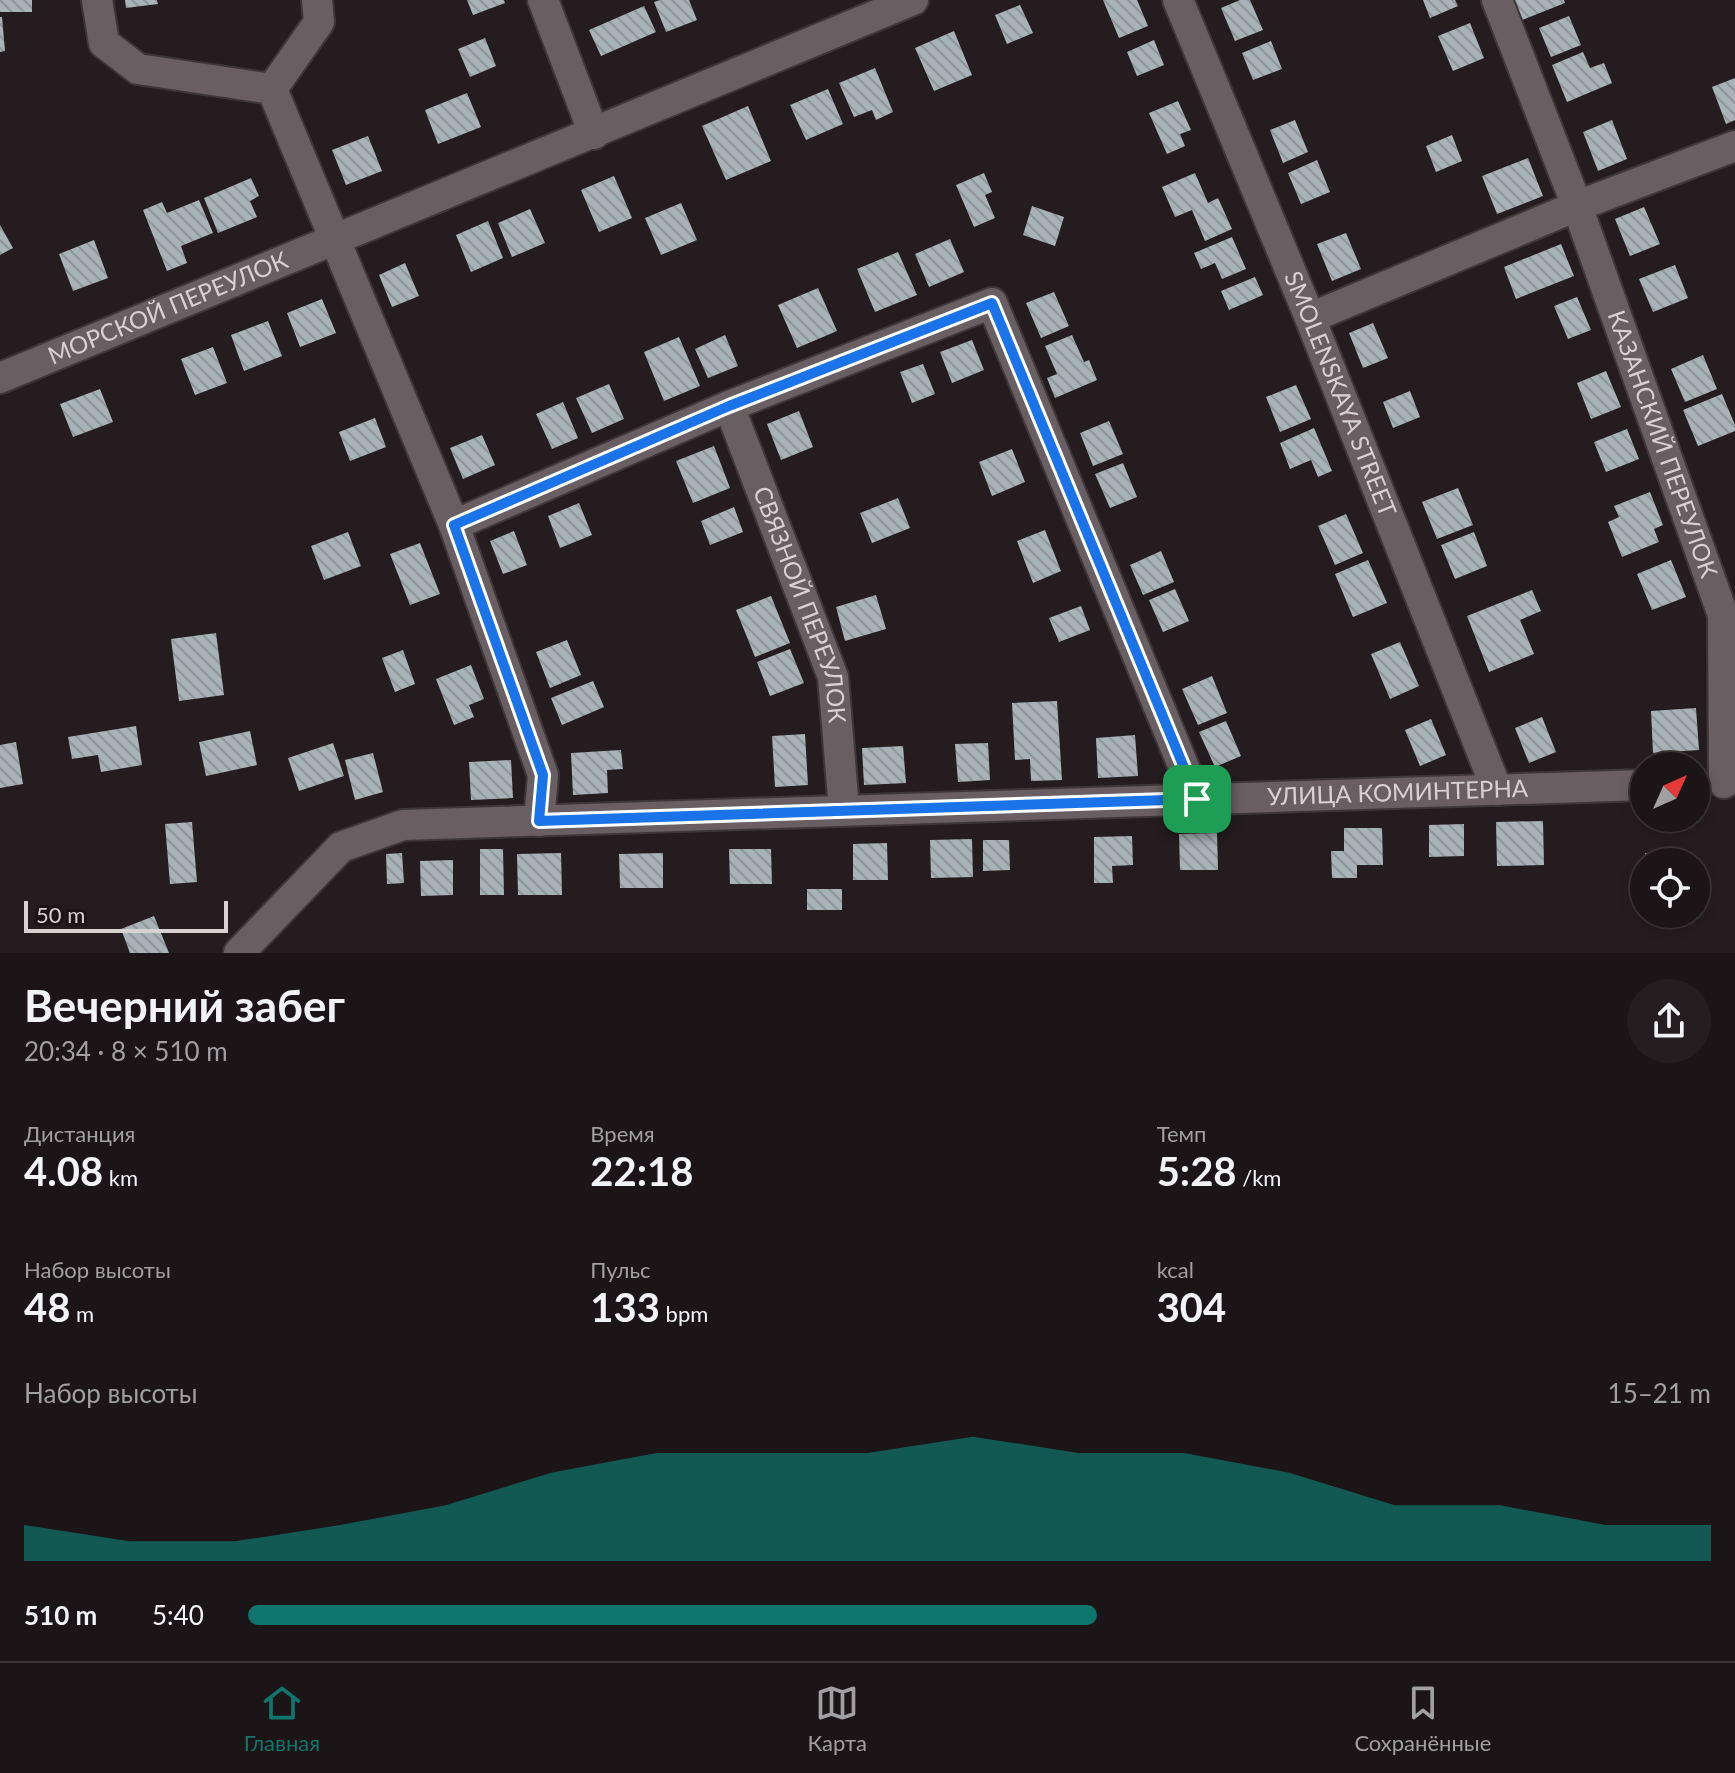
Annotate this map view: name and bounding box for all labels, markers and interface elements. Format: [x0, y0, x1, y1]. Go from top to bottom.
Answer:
street label: МОРСКОЙ ПЕРЕУЛОК [43, 244, 292, 370]
street label: SMOLENSKAYA STREET [1279, 266, 1403, 520]
street label: КАЗАНСКИЙ ПЕРЕУЛОК [1602, 306, 1724, 581]
street label: СВЯЗНОЙ ПЕРЕУЛОК [748, 482, 853, 724]
north arrow [1630, 752, 1710, 832]
map controls [1630, 752, 1710, 928]
pin [1163, 765, 1231, 833]
street label: УЛИЦА КОМИНТЕРНА [1267, 773, 1529, 810]
icon: arrive [1175, 777, 1219, 821]
button: locate [1630, 848, 1710, 928]
scale bar [24, 897, 228, 933]
text: 50 m [36, 901, 85, 928]
text: Вечерний забег [24, 979, 345, 1031]
button: share [1627, 979, 1711, 1063]
text: 20:34 · 8 × 510 m [24, 1035, 228, 1067]
text: Дистанция [24, 1120, 135, 1147]
text: Время [590, 1120, 655, 1147]
text: Темп [1157, 1120, 1207, 1147]
text: 4.08 [24, 1147, 103, 1195]
text: 22:18 [590, 1147, 693, 1195]
text: 5:28 [1157, 1147, 1237, 1195]
text: km [103, 1164, 138, 1191]
text: /km [1237, 1164, 1281, 1191]
text: Набор высоты [24, 1256, 171, 1283]
text: Пульс [590, 1256, 651, 1283]
text: kcal [1157, 1256, 1194, 1283]
text: 48 [24, 1283, 70, 1331]
text: 133 [590, 1283, 660, 1331]
text: 304 [1157, 1283, 1226, 1331]
text: m [70, 1300, 94, 1327]
text: bpm [660, 1300, 708, 1327]
text: Набор высоты [24, 1377, 198, 1409]
text: 15–21 m [1608, 1377, 1711, 1409]
text: 510 m [24, 1599, 97, 1631]
text: 5:40 [152, 1599, 204, 1631]
tab: Главная [244, 1681, 320, 1756]
tab: Карта [808, 1681, 867, 1756]
tab: Сохранённые [1354, 1681, 1491, 1756]

